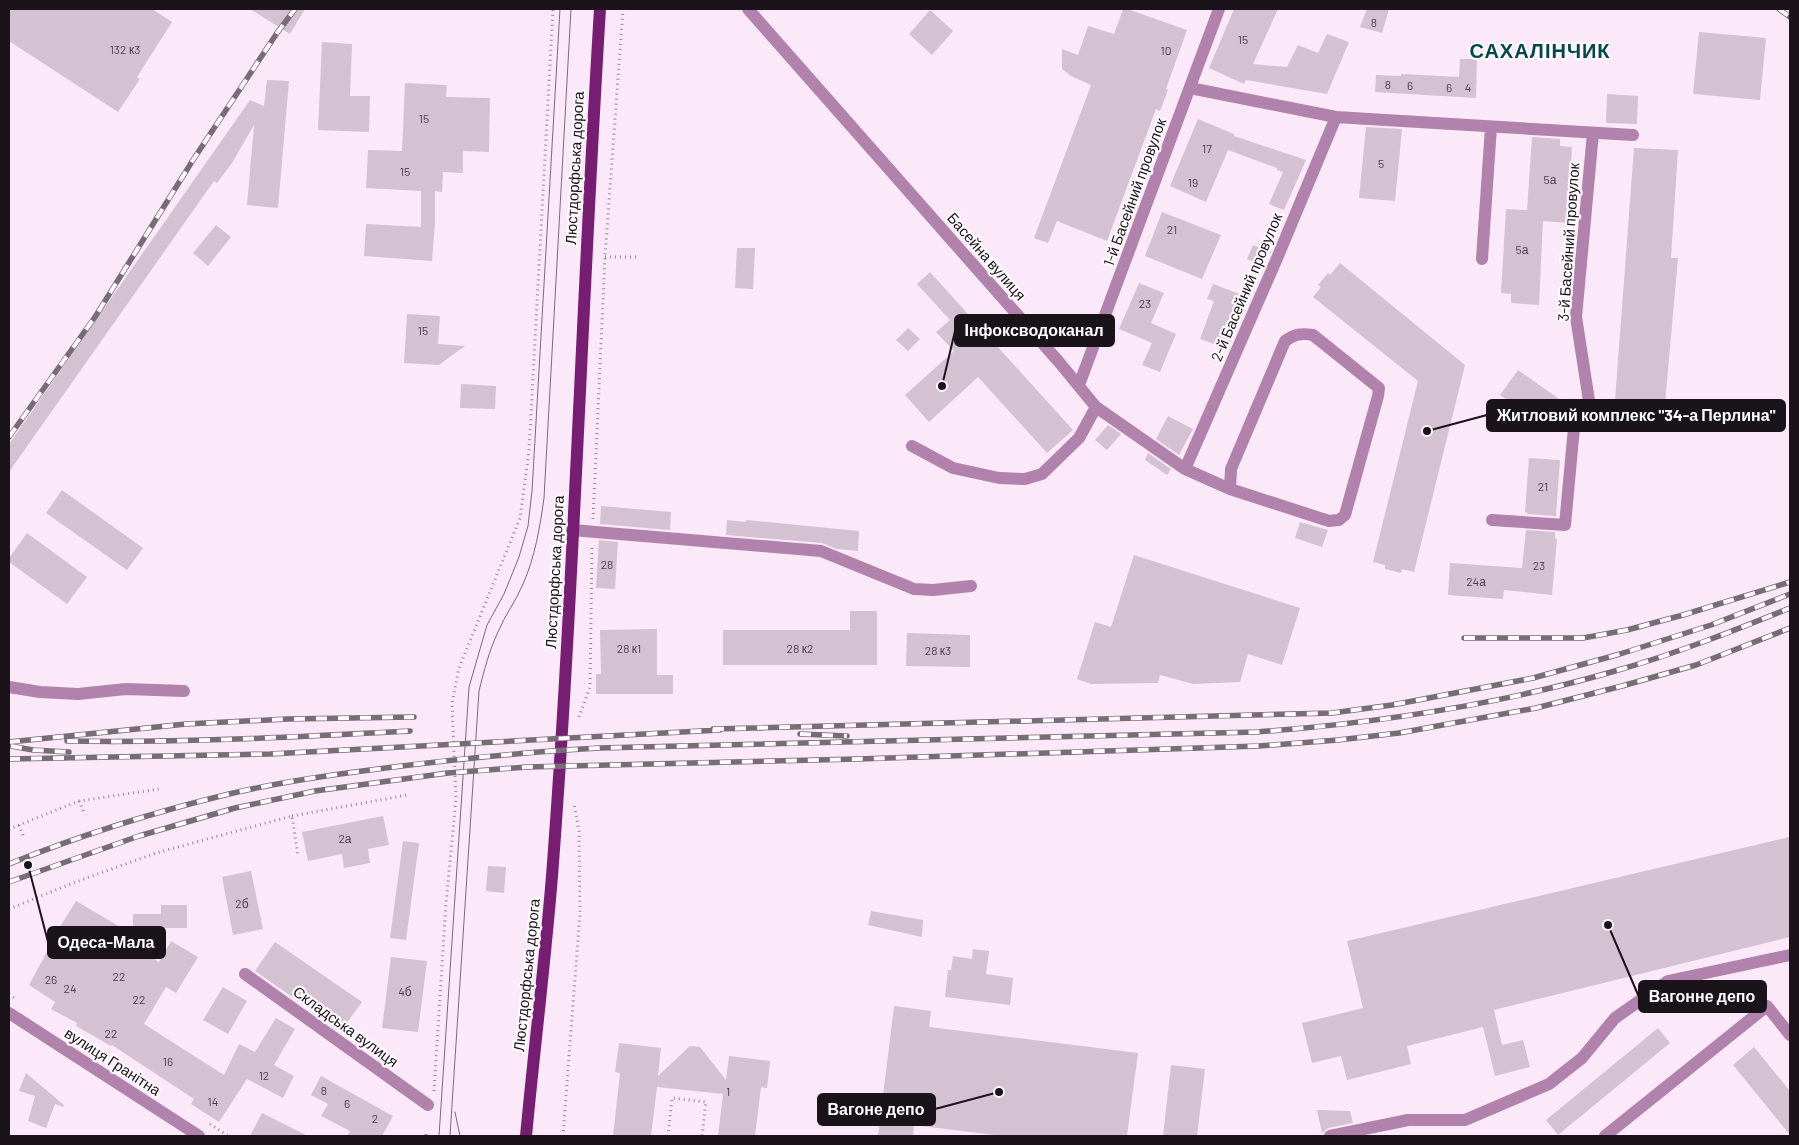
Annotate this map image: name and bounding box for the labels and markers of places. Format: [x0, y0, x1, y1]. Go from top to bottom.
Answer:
callout: Інфоксводоканал [955, 315, 1114, 346]
callout: Житловий комплекс "34-а Перлина" [1487, 400, 1785, 431]
callout: Одеса-Мала [48, 927, 165, 958]
callout: Вагонне депо [1639, 981, 1766, 1012]
callout: Вагоне депо [818, 1094, 935, 1125]

